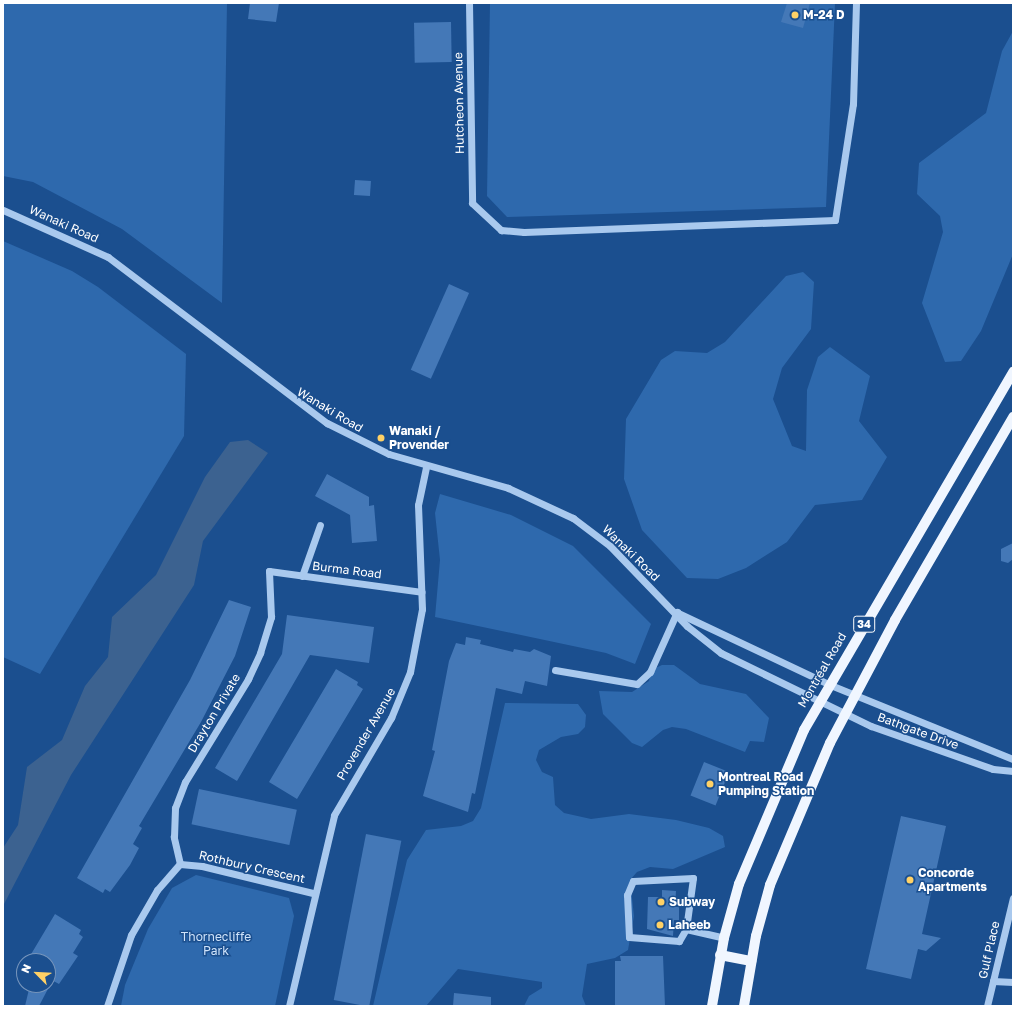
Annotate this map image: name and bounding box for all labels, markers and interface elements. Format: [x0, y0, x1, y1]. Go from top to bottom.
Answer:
place label: M-24 D [803, 8, 845, 22]
marker: M-24 D [790, 10, 800, 20]
street label: Hutcheon Avenue [451, 52, 467, 154]
street label: Wanaki Road [27, 202, 101, 246]
street label: Wanaki Road [294, 385, 366, 435]
place label: Wanaki / Provender [389, 424, 449, 452]
marker: Wanaki / Provender [376, 433, 386, 443]
street label: Wanaki Road [599, 522, 663, 584]
street label: Burma Road [311, 559, 383, 581]
road number: 34 [853, 615, 875, 633]
street label: Montréal Road [795, 630, 849, 710]
street label: Drayton Private [185, 671, 243, 755]
street label: Provender Avenue [334, 685, 398, 783]
street label: Bathgate Drive [875, 710, 961, 752]
place label: Montreal Road Pumping Station [718, 770, 814, 798]
marker: Montreal Road Pumping Station [705, 779, 715, 789]
street label: Rothbury Crescent [198, 848, 306, 886]
place label: Concorde Apartments [918, 866, 987, 894]
marker: Concorde Apartments [905, 875, 915, 885]
place label: Subway [669, 895, 715, 909]
marker: Subway [656, 897, 666, 907]
place label: Laheeb [668, 918, 711, 932]
marker: Laheeb [655, 920, 665, 930]
street label: Gulf Place [975, 920, 1003, 980]
park label: Thornecliffe Park [181, 930, 251, 958]
north arrow [16, 953, 56, 993]
text: N [18, 962, 33, 975]

